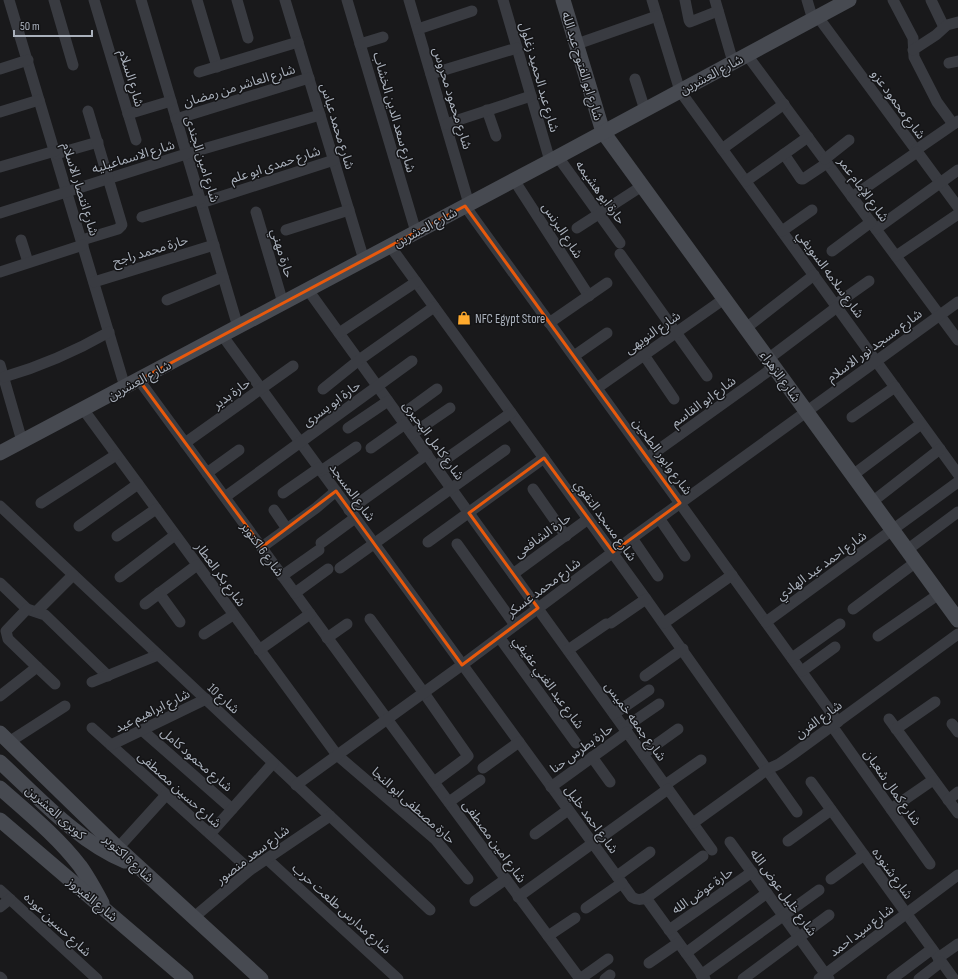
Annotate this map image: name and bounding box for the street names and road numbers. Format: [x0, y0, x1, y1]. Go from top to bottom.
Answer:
street label: شارع ابو الفتوح عبد الله [556, 10, 606, 123]
street label: شارع عبد الحميد زغلول [514, 20, 562, 135]
street label: شارع محمود محروس [427, 45, 475, 152]
street label: شارع السلام [113, 48, 147, 109]
street label: شارع سعد الدين الخشاب [367, 50, 419, 175]
street label: شارع العشرين [677, 51, 747, 100]
street label: شارع العاشر من رمضان [181, 61, 298, 113]
street label: شارع محمود عزو [866, 67, 929, 144]
street label: شارع محمد عباس [314, 81, 358, 172]
street label: شارع امين الجندى [179, 114, 223, 205]
street label: شارع الاسماعيليه [90, 137, 177, 179]
street label: شارع انتصار الاسلام [56, 141, 102, 238]
street label: شارع حمدى ابو علم [228, 143, 323, 189]
street label: شارع الإمام عمر [832, 153, 892, 226]
street label: حارة ابو هشيمه [572, 158, 629, 228]
street label: شارع البرنس [537, 200, 586, 262]
street label: شارع العشرين [391, 204, 461, 253]
street label: حارة مهني [265, 227, 297, 281]
street label: شارع سلامه السويفي [791, 228, 867, 323]
street label: حارة محمد راجح [111, 232, 191, 272]
street label: شارع مسجد نور الاسلام [824, 306, 927, 387]
street label: شارع النويهى [622, 308, 685, 360]
street label: شارع الزهراء [755, 348, 804, 406]
street label: شارع العشرين [105, 357, 175, 406]
street label: شارع ابو القاسم [668, 373, 740, 432]
street label: حارة بدير [209, 375, 254, 413]
street label: حارة ابو يسرى [299, 377, 364, 430]
street label: شارع كامل البحيرى [397, 398, 467, 485]
street label: شارع وابور الطحين [627, 415, 695, 499]
street label: شارع المسجد [324, 461, 379, 526]
street label: شارع مسجد التقوي [569, 477, 640, 565]
street label: حارة الشافعى [511, 510, 574, 562]
street label: شارع 6 اكتوبر [235, 518, 287, 581]
street label: شارع احمد عبد الهادي [773, 528, 871, 606]
street label: شارع بكر العطار [189, 538, 249, 611]
street label: شارع محمد عسكر [503, 555, 585, 623]
street label: شارع عبد الغني عفيفي [508, 633, 587, 733]
street label: شارع جمعه خميس [599, 679, 669, 766]
street label: شارع 10 [203, 680, 243, 719]
street label: شارع ابراهيم عيد [112, 686, 194, 738]
street label: شارع الفرن [792, 697, 846, 744]
street label: حارة بطرس حنا [547, 720, 617, 777]
street label: شارع محمود كامل [156, 724, 236, 797]
street label: شارع كمال شعبان [858, 746, 924, 830]
street label: شارع حسين مصطفى [133, 748, 224, 833]
street label: حارة مصطفى ابو النجا [368, 764, 459, 848]
street label: كوبرى العشرين [22, 782, 89, 844]
street label: شارع احمد خليل [559, 782, 621, 858]
street label: شارع امين مصطفى [457, 797, 530, 887]
street label: شارع سعد منصور [212, 822, 294, 890]
street label: شارع 6 اكتوبر [98, 831, 157, 888]
street label: شارع شنوده [867, 845, 916, 904]
street label: شارع خليل عوض الله [745, 846, 820, 940]
street label: شارع مدارس طلعت حرب [287, 860, 394, 959]
street label: حارة عوض الله [669, 864, 737, 918]
street label: شارع الفيروز [62, 873, 121, 927]
street label: شارع حسين عوده [19, 889, 94, 962]
street label: شارع سيد احمد [826, 901, 898, 962]

